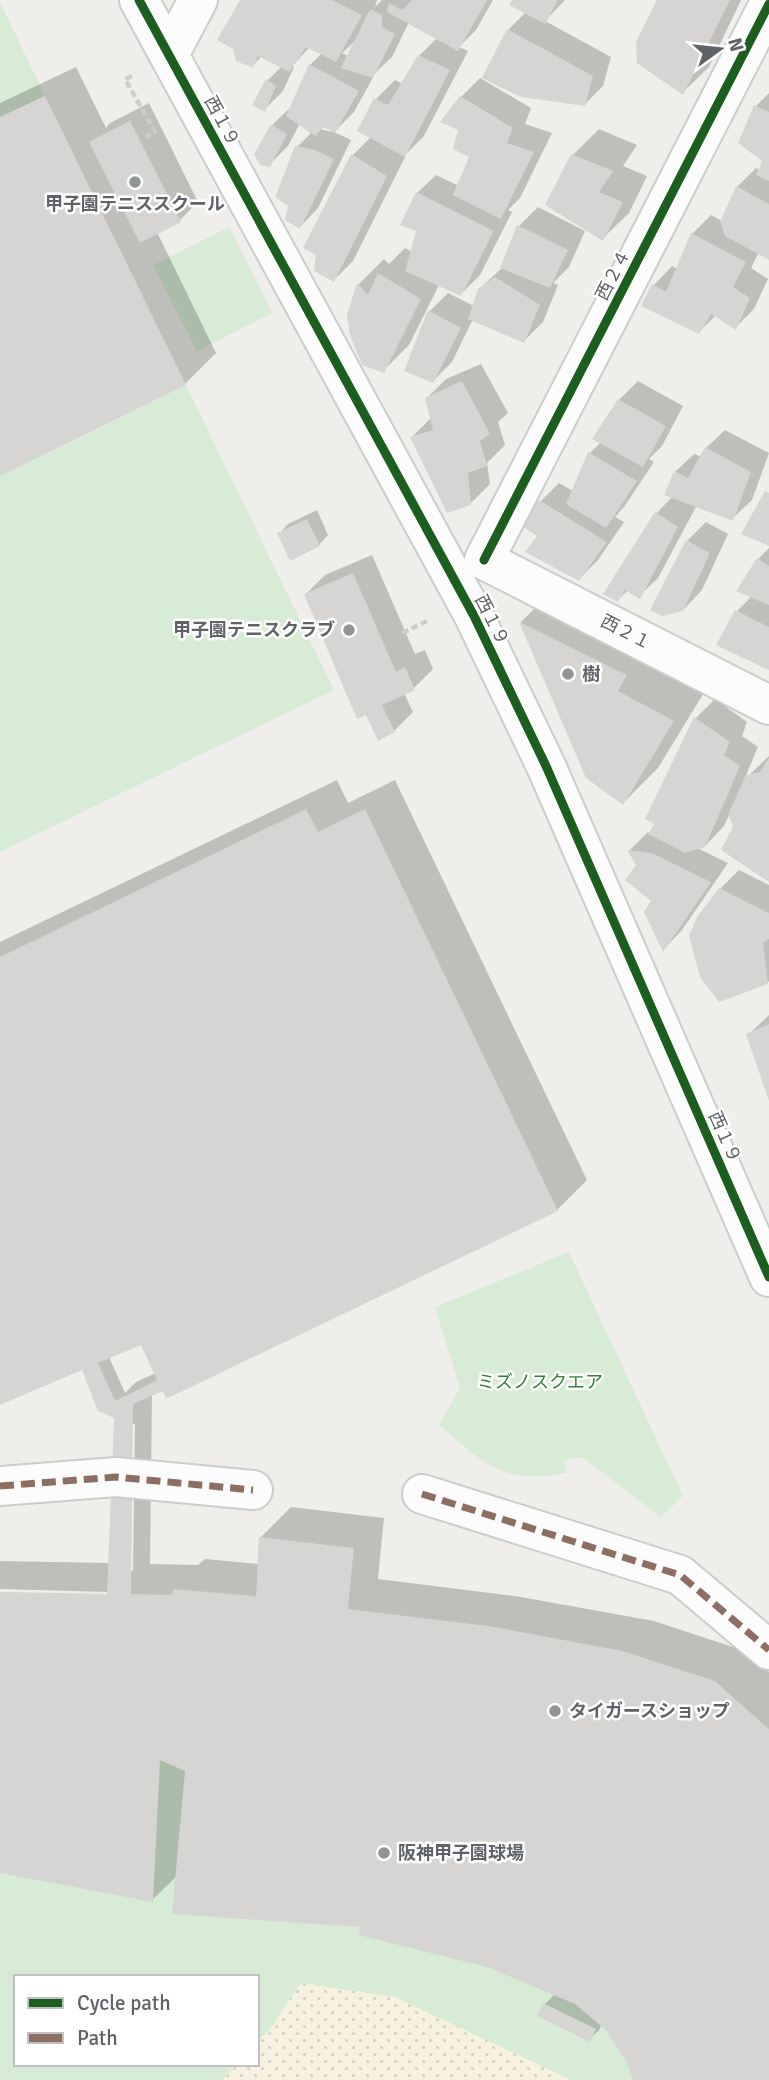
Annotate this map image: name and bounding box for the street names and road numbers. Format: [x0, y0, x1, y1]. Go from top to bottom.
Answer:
street label: 西１９ [200, 92, 244, 150]
street label: 西２４ [591, 246, 635, 304]
street label: 西１９ [470, 591, 514, 649]
street label: 西２１ [597, 610, 655, 654]
street label: 西１９ [704, 1108, 746, 1166]

